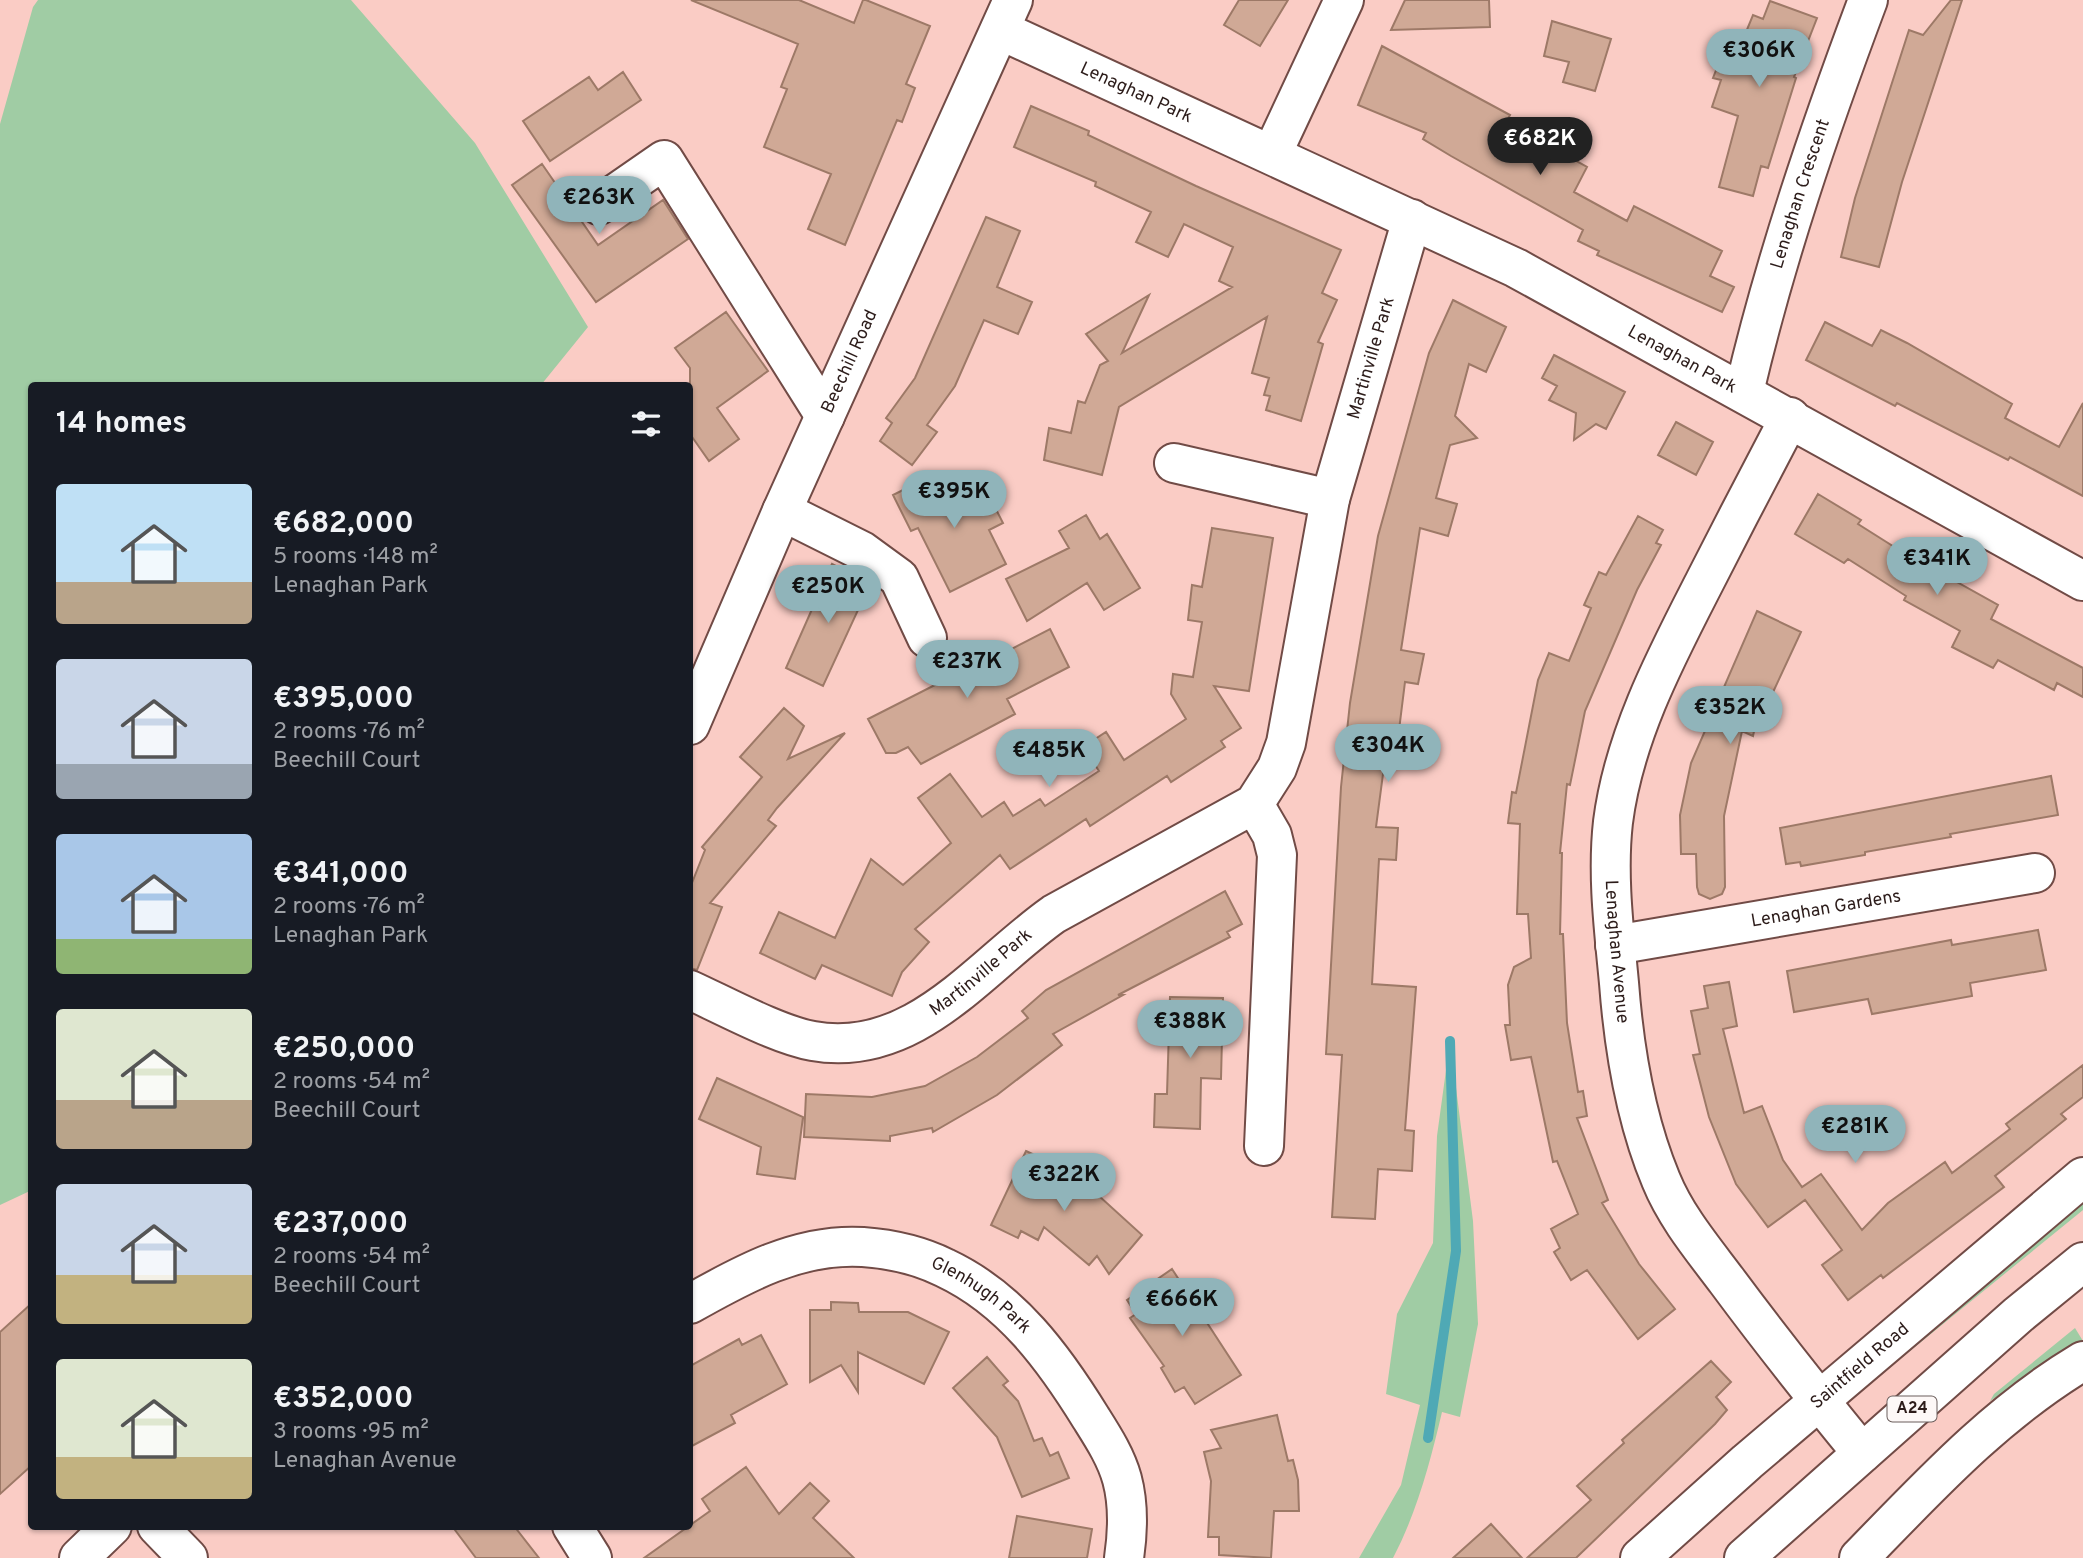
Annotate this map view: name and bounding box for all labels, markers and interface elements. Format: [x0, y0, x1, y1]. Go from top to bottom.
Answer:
pin: €306K [1710, 29, 1808, 89]
text: €306K [1722, 37, 1796, 66]
street label: Lenaghan Park [1076, 57, 1196, 129]
street label: Lenaghan Crescent [1766, 116, 1835, 272]
pin: €682K [1491, 118, 1589, 177]
text: €682K [1503, 125, 1577, 154]
pin: €263K [550, 176, 648, 236]
text: €263K [563, 184, 635, 213]
street label: Martinville Park [1342, 294, 1400, 422]
street label: Beechill Road [816, 306, 883, 417]
street label: Lenaghan Park [1623, 320, 1741, 399]
icon: filters [627, 405, 665, 443]
text: 14 homes [56, 406, 187, 443]
pin: €395K [905, 470, 1003, 530]
text: €395K [918, 478, 990, 507]
text: €682,000 [273, 506, 414, 543]
icon: home [112, 512, 196, 596]
pin: €341K [1888, 538, 1986, 597]
text: 5 rooms · 148 m² [273, 543, 438, 572]
text: €341K [1903, 545, 1971, 574]
pin: €250K [779, 566, 877, 625]
text: Lenaghan Park [273, 572, 428, 601]
text: €250K [791, 573, 865, 602]
pin: €237K [918, 640, 1016, 700]
text: €237K [932, 648, 1002, 677]
text: €395,000 [273, 681, 414, 718]
pin: €352K [1681, 686, 1779, 746]
icon: home [112, 687, 196, 771]
text: €352K [1694, 694, 1766, 723]
text: 2 rooms · 76 m² [273, 718, 425, 747]
pin: €304K [1339, 724, 1437, 784]
pin: €485K [1000, 730, 1098, 789]
text: €304K [1351, 732, 1425, 761]
text: €485K [1012, 737, 1086, 766]
text: Beechill Court [273, 747, 421, 776]
text: €341,000 [273, 856, 408, 893]
icon: home [112, 862, 196, 946]
street label: Lenaghan Avenue [1599, 880, 1634, 1024]
street label: Lenaghan Gardens [1749, 885, 1903, 933]
text: 2 rooms · 76 m² [273, 893, 425, 922]
text: Lenaghan Park [273, 922, 428, 951]
street label: Martinville Park [925, 924, 1037, 1022]
pin: €388K [1141, 1000, 1239, 1060]
text: €388K [1153, 1008, 1227, 1037]
text: €250,000 [273, 1031, 415, 1068]
icon: home [112, 1037, 196, 1121]
text: 2 rooms · 54 m² [273, 1068, 430, 1097]
text: Beechill Court [273, 1097, 421, 1126]
pin: €281K [1806, 1106, 1904, 1165]
text: €281K [1821, 1113, 1889, 1142]
pin: €322K [1015, 1154, 1113, 1213]
text: €322K [1028, 1161, 1100, 1190]
text: €237,000 [273, 1206, 408, 1243]
icon: home [112, 1212, 196, 1296]
text: 2 rooms · 54 m² [273, 1243, 430, 1272]
street label: Glenhugh Park [927, 1252, 1036, 1339]
text: Beechill Court [273, 1272, 421, 1301]
pin: €666K [1133, 1278, 1231, 1338]
text: €666K [1145, 1286, 1219, 1315]
street label: Saintfield Road [1806, 1318, 1914, 1414]
text: €352,000 [273, 1381, 414, 1418]
icon: home [112, 1387, 196, 1471]
road number: A24 [1888, 1396, 1937, 1422]
text: 3 rooms · 95 m² [273, 1418, 429, 1447]
text: Lenaghan Avenue [273, 1447, 457, 1476]

